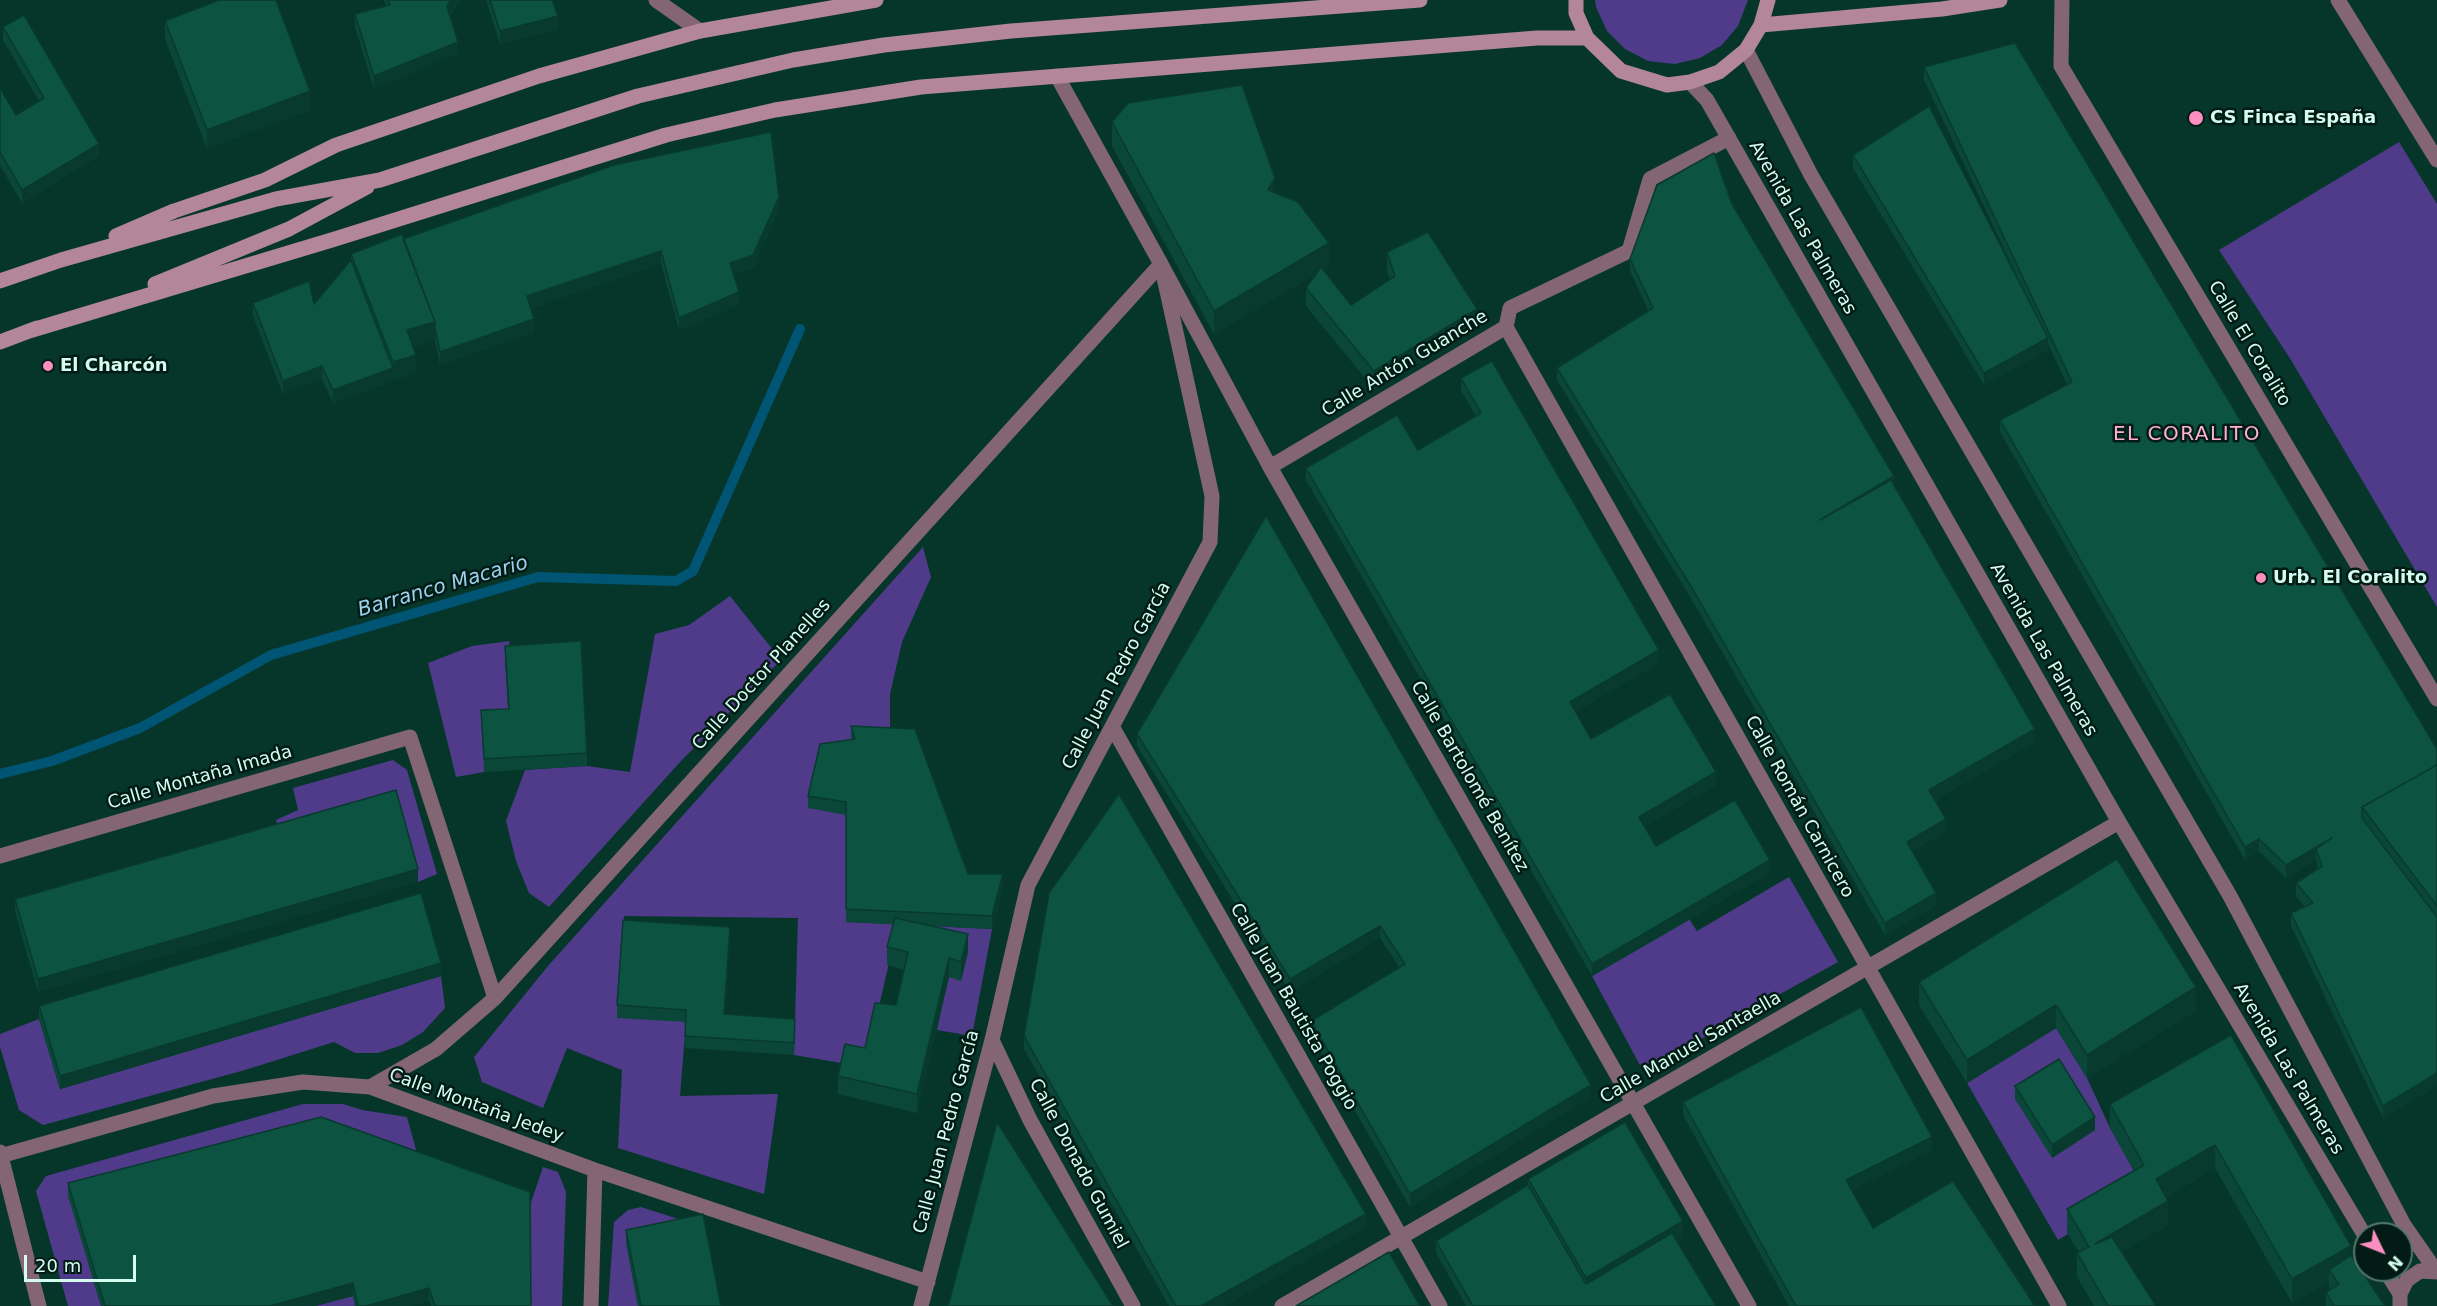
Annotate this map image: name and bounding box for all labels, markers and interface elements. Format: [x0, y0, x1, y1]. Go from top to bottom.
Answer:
place label: CS Finca España [2210, 107, 2376, 129]
marker: CS Finca España [2187, 109, 2205, 127]
street label: Avenida Las Palmeras [1744, 138, 1860, 318]
street label: Calle El Coralito [2203, 277, 2295, 411]
street label: Calle Antón Guanche [1318, 306, 1492, 422]
place label: El Charcón [60, 355, 168, 377]
marker: El Charcón [41, 359, 55, 373]
district label: EL CORALITO [2113, 423, 2261, 447]
water label: Barranco Macario [355, 551, 531, 623]
street label: Avenida Las Palmeras [1985, 560, 2101, 740]
place label: Urb. El Coralito [2273, 567, 2427, 589]
marker: Urb. El Coralito [2254, 571, 2268, 585]
street label: Calle Juan Pedro García [1058, 578, 1176, 774]
street label: Calle Doctor Planelles [688, 595, 836, 755]
street label: Calle Bartolomé Benítez [1405, 678, 1533, 876]
street label: Calle Román Carnicero [1740, 712, 1858, 902]
street label: Calle Montaña Imada [105, 741, 295, 815]
street label: Calle Juan Bautista Poggio [1225, 900, 1361, 1114]
street label: Avenida Las Palmeras [2228, 979, 2348, 1159]
street label: Calle Manuel Santaella [1597, 987, 1785, 1109]
street label: Calle Juan Pedro García [909, 1028, 985, 1236]
street label: Calle Montaña Jedey [386, 1064, 566, 1148]
street label: Calle Donado Gumiel [1024, 1075, 1132, 1253]
north arrow [2353, 1222, 2413, 1282]
scale bar [27, 1243, 140, 1281]
text: N [2384, 1252, 2407, 1275]
text: 20 m [35, 1255, 81, 1276]

